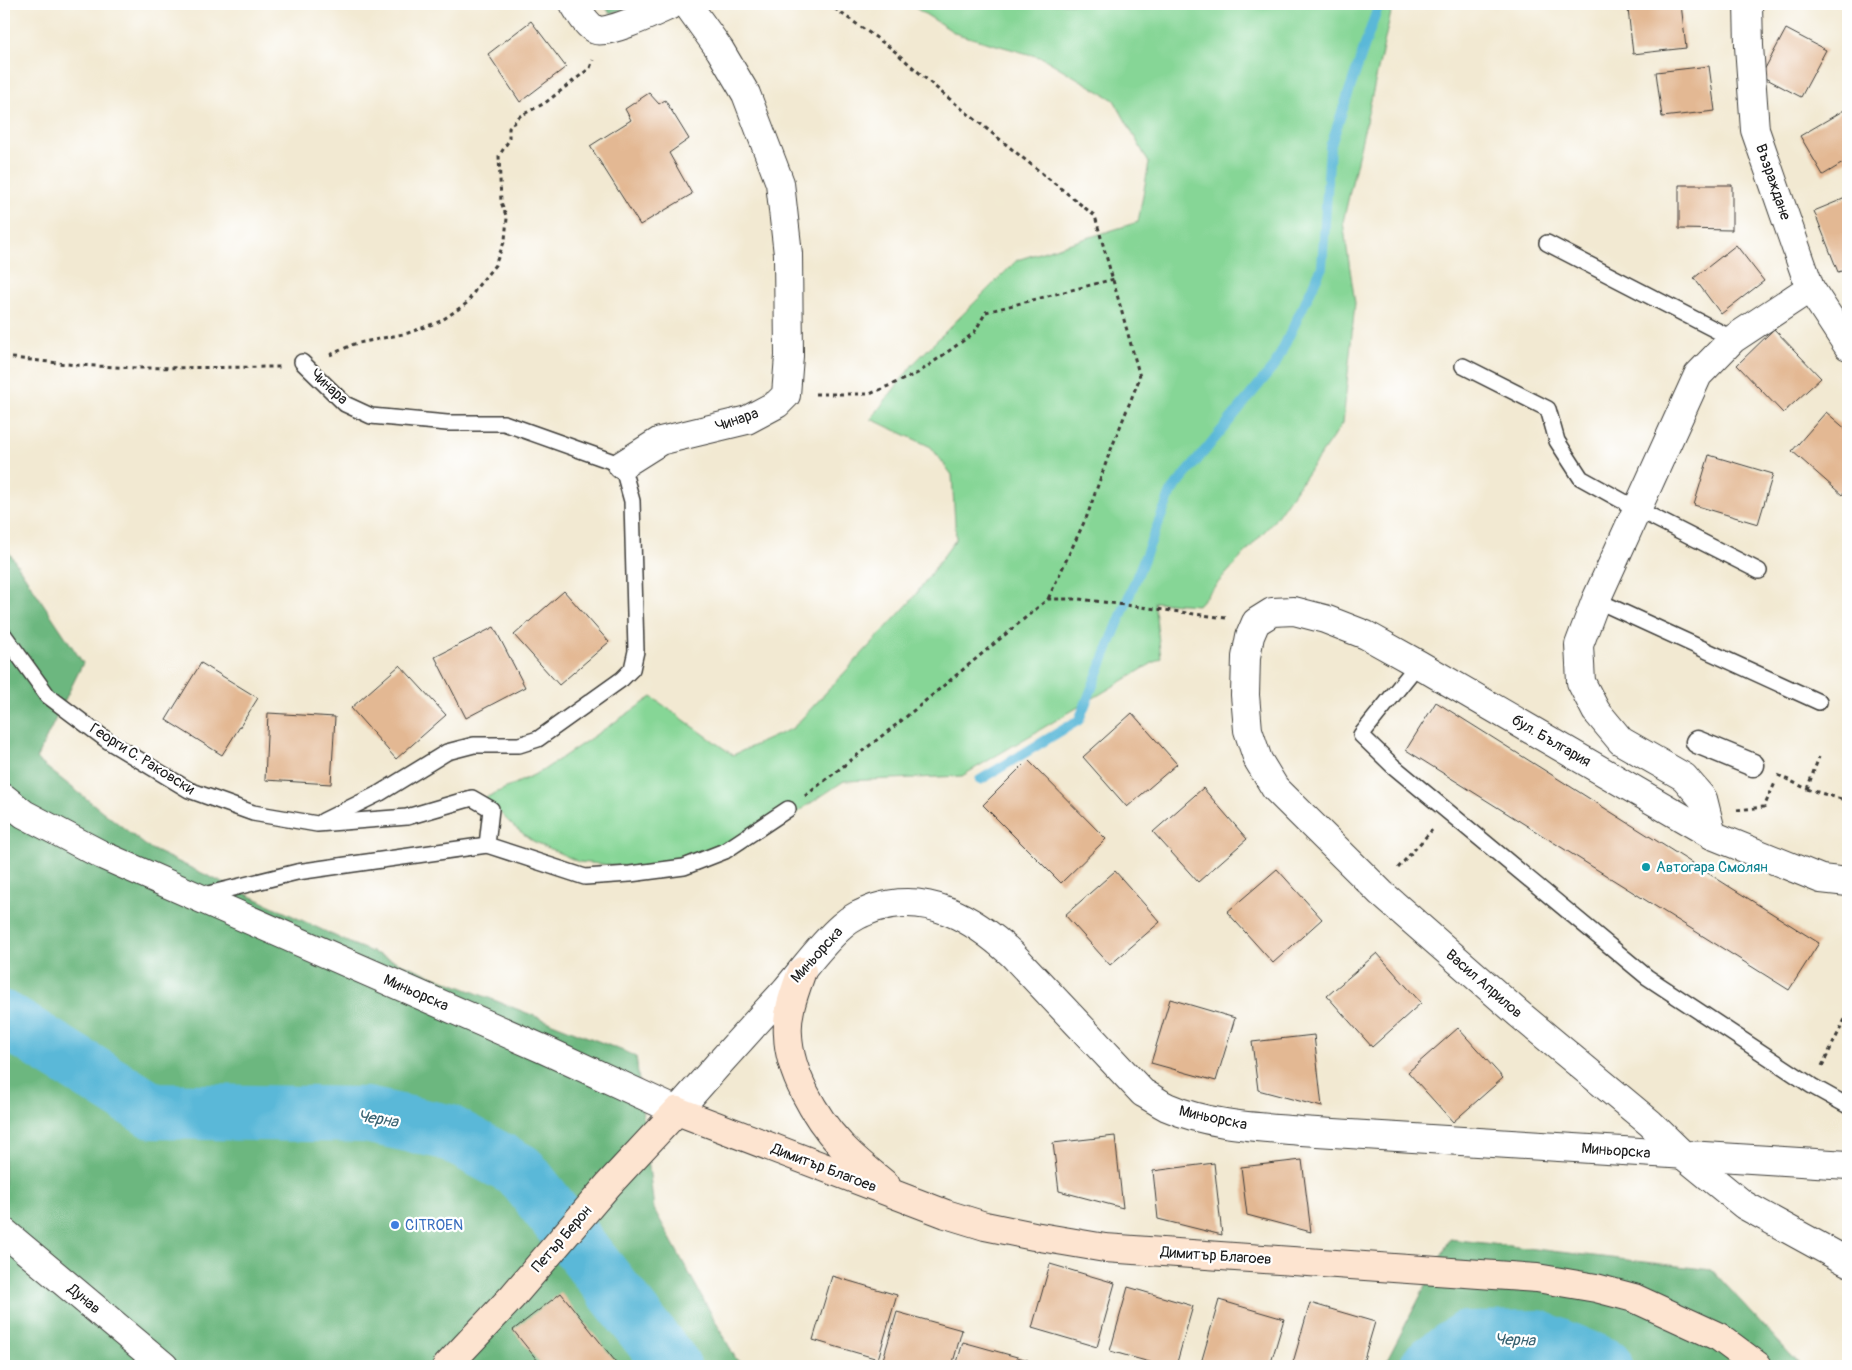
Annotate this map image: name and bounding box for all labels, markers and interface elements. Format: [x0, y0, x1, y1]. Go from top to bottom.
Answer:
street label: Възраждане [1751, 141, 1795, 223]
street label: Чинара [306, 365, 352, 409]
street label: Чинара [713, 404, 761, 436]
street label: бул. България [1508, 711, 1594, 771]
street label: Георги С. Раковски [86, 719, 198, 799]
place label: Автогара Смолян [1656, 858, 1768, 877]
marker: Автогара Смолян [1640, 861, 1652, 873]
street label: Миньорска [787, 923, 847, 987]
street label: Васил Априлов [1442, 946, 1526, 1022]
street label: Миньорска [380, 970, 452, 1016]
street label: Миньорска [1177, 1101, 1249, 1135]
water label: Черна [356, 1106, 401, 1132]
street label: Димитър Благоев [768, 1139, 879, 1197]
street label: Миньорска [1581, 1139, 1651, 1163]
street label: Петър Берон [528, 1202, 596, 1276]
place label: CITROEN [405, 1216, 463, 1235]
marker: CITROEN [389, 1219, 401, 1231]
street label: Димитър Благоев [1159, 1243, 1272, 1269]
street label: Дунав [63, 1279, 104, 1318]
water label: Черна [1494, 1329, 1537, 1351]

